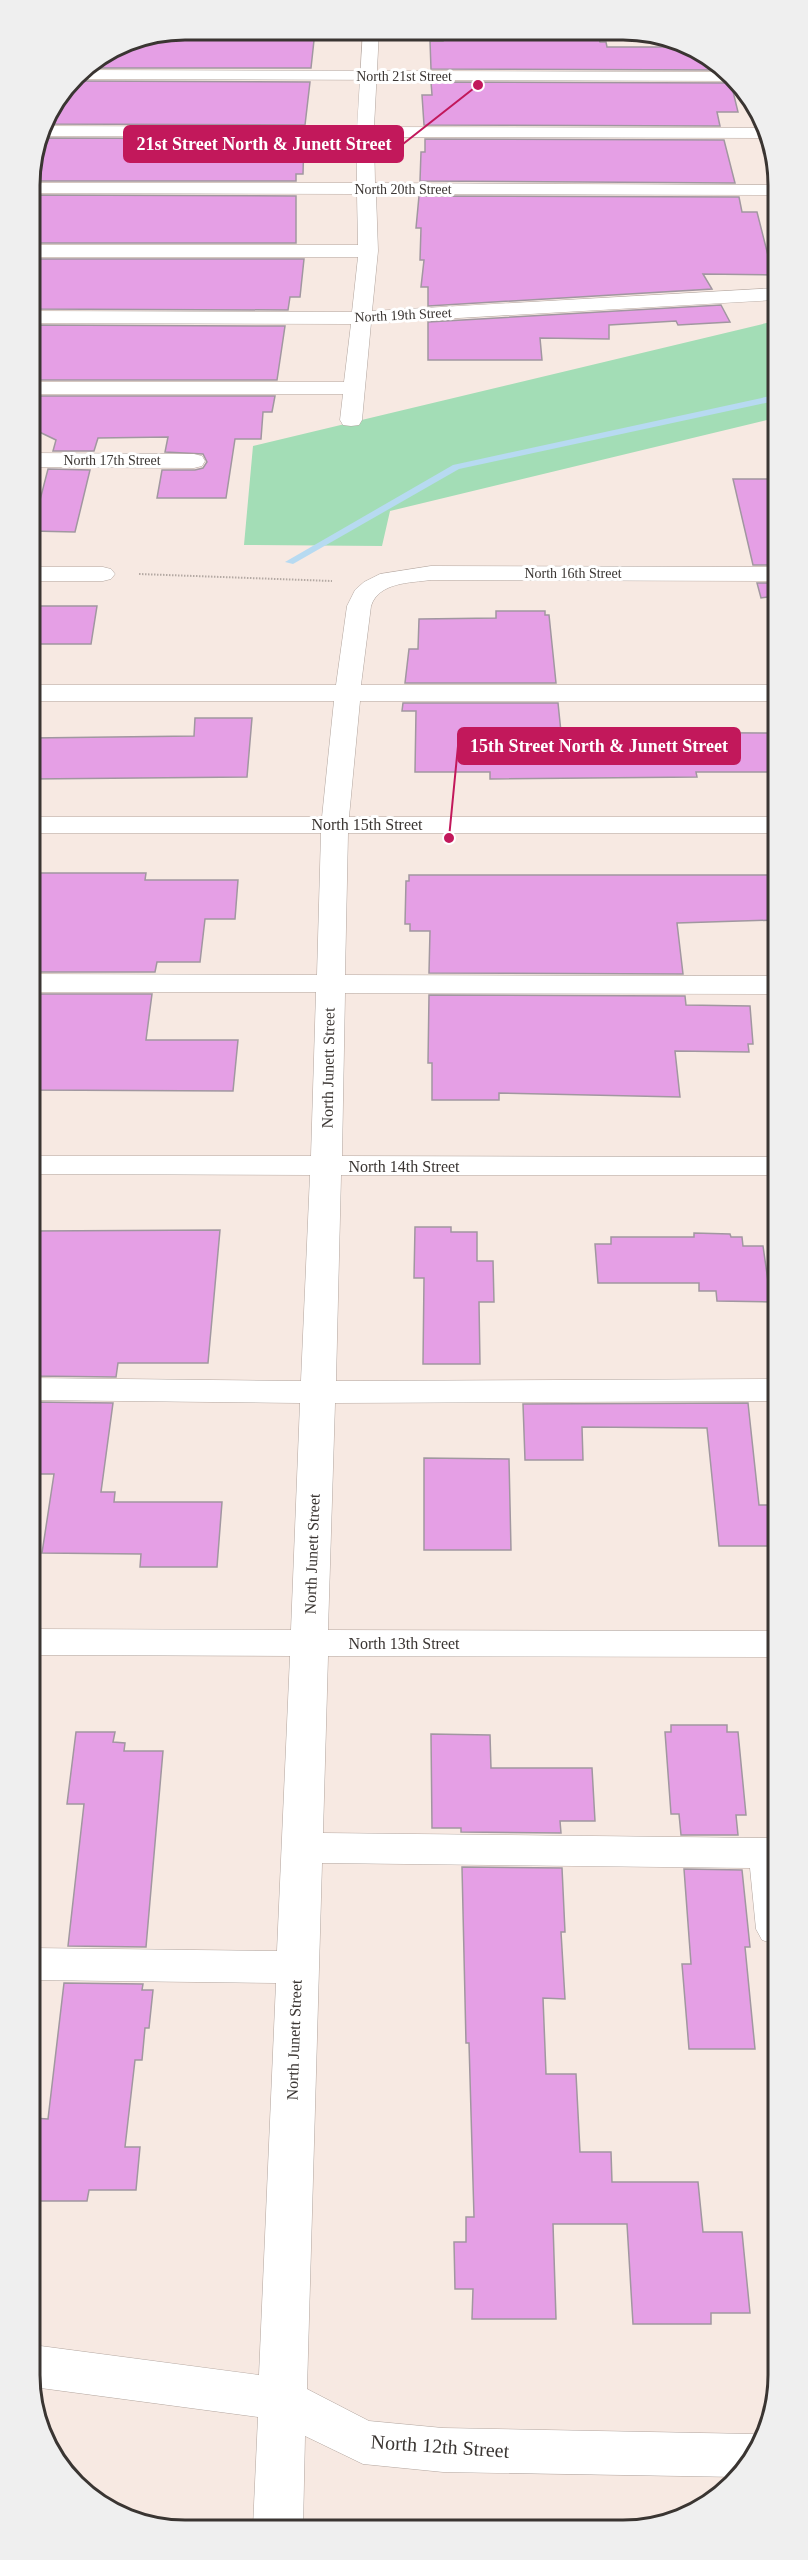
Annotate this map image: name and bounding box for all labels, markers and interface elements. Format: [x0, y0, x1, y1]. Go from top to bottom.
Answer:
street label: North 21st Street [356, 69, 452, 84]
callout: 21st Street North & Junett Street [124, 126, 403, 162]
text: 21st Street North & Junett Street [137, 134, 391, 154]
street label: North 20th Street [354, 182, 452, 197]
street label: North 19th Street [354, 305, 452, 325]
street label: North 17th Street [63, 453, 161, 468]
street label: North 16th Street [524, 566, 622, 581]
callout: 15th Street North & Junett Street [458, 728, 740, 764]
text: 15th Street North & Junett Street [470, 736, 728, 756]
street label: North 15th Street [311, 816, 423, 833]
street label: North Junett Street [318, 1007, 338, 1129]
street label: North 14th Street [348, 1158, 460, 1175]
street label: North Junett Street [301, 1493, 323, 1615]
street label: North 13th Street [348, 1635, 460, 1652]
street label: North Junett Street [283, 1979, 305, 2101]
street label: North 12th Street [370, 2430, 510, 2462]

